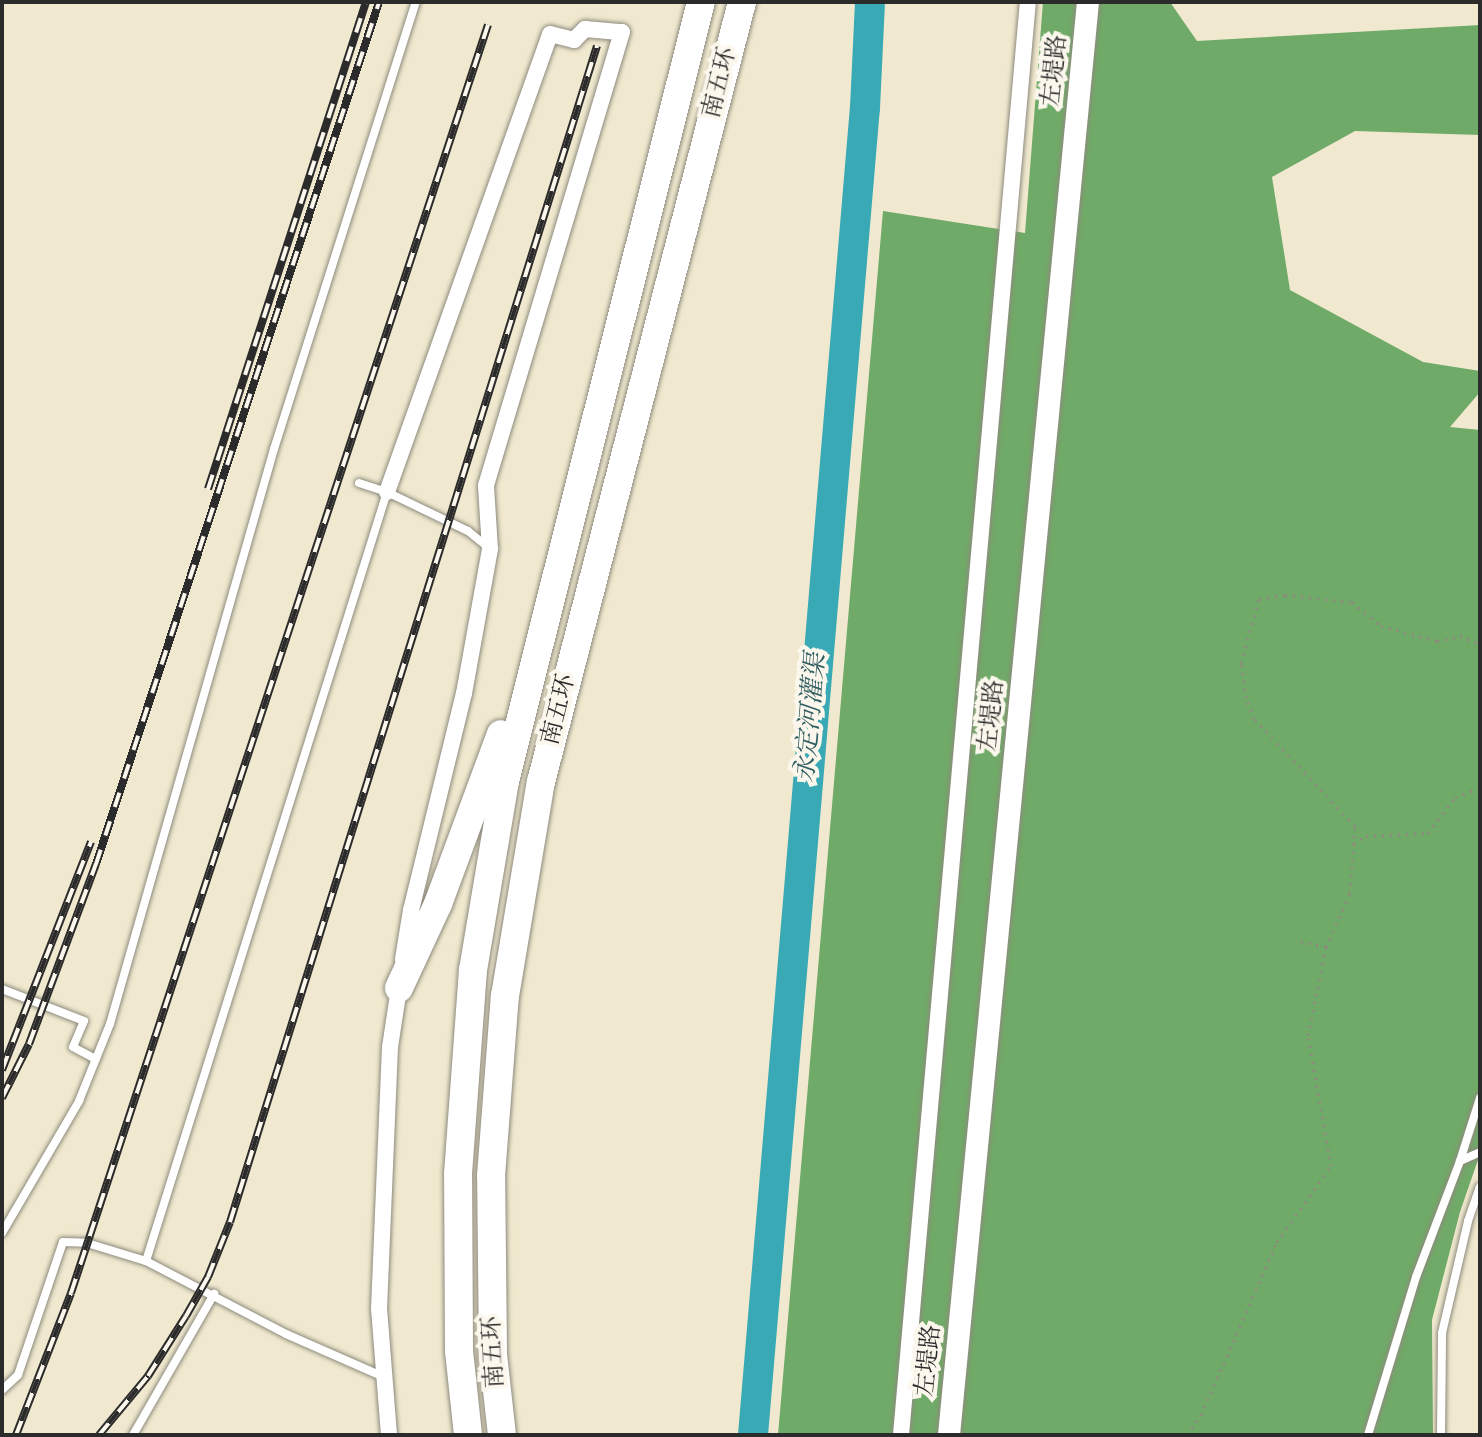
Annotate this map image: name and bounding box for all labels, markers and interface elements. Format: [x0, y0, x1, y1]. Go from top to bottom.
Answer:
street label: 左堤路 [1038, 34, 1074, 108]
street label: 南五环 [698, 45, 744, 121]
water label: 永定河灌渠 [791, 652, 833, 784]
street label: 南五环 [537, 672, 583, 748]
street label: 左堤路 [975, 679, 1011, 753]
street label: 南五环 [479, 1315, 511, 1389]
street label: 左堤路 [912, 1324, 948, 1398]

